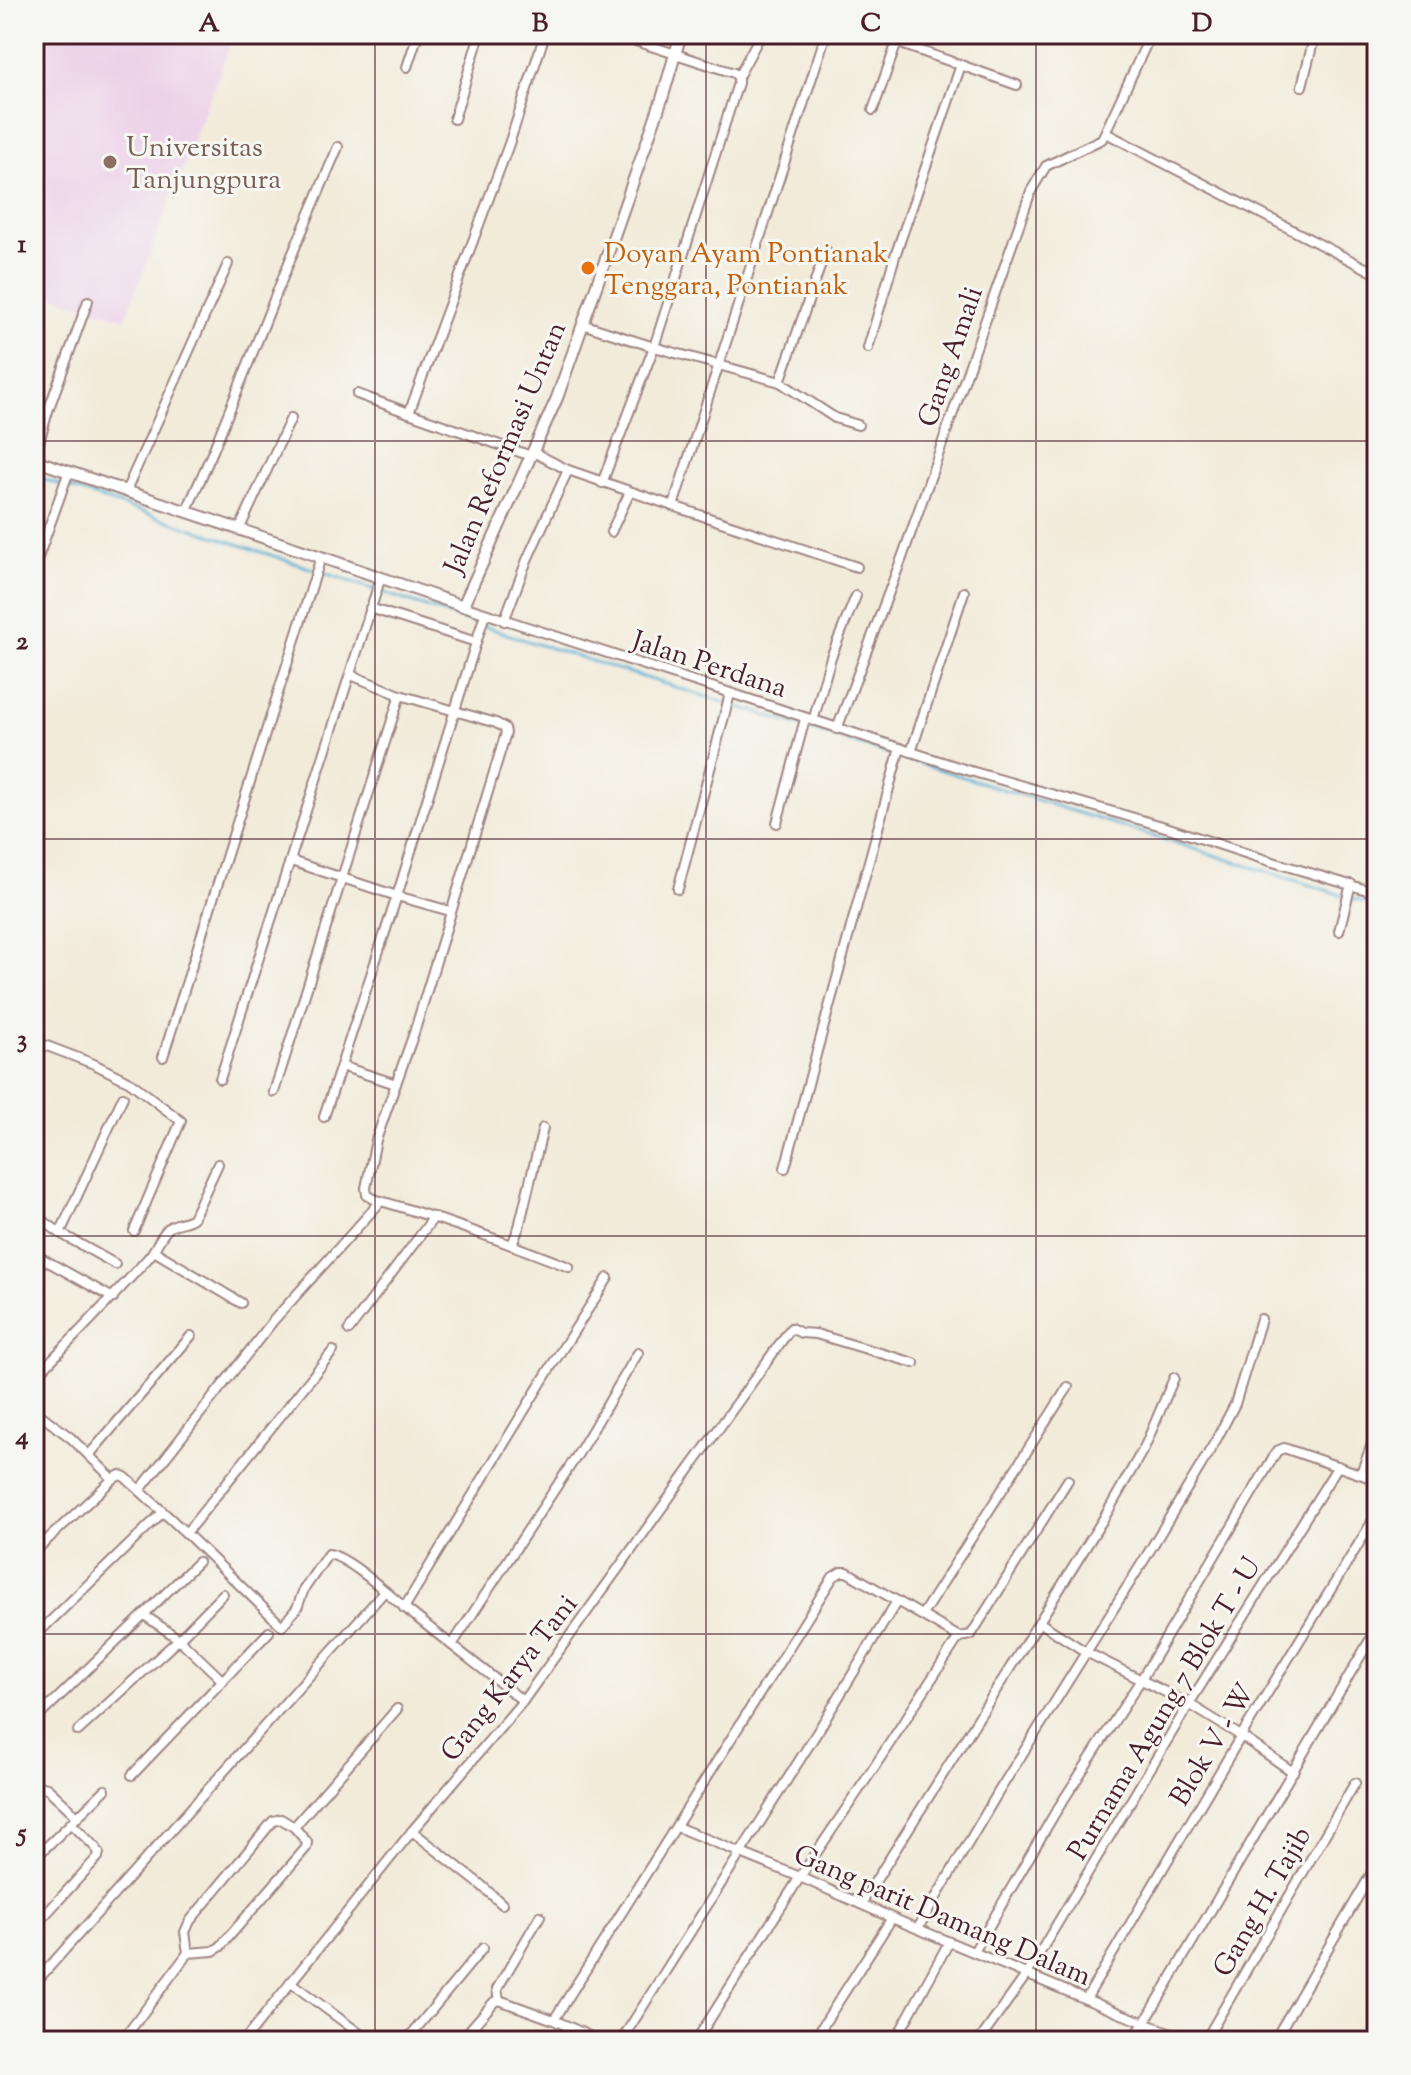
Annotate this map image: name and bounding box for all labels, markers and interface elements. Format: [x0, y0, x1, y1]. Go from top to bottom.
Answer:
text: A [198, 6, 220, 43]
text: B [532, 6, 549, 43]
text: C [861, 6, 881, 43]
text: D [1192, 6, 1212, 43]
place label: Universitas Tanjungpura [126, 129, 281, 201]
marker: Universitas Tanjungpura [101, 153, 119, 171]
text: 1 [18, 227, 27, 264]
place label: Doyan Ayam Pontianak Tenggara, Pontianak [604, 235, 889, 307]
marker: Doyan Ayam Pontianak Tenggara, Pontianak [579, 259, 597, 277]
street label: Gang Amali [909, 281, 995, 433]
street label: Jalan Reformasi Untan [435, 316, 578, 582]
street label: Jalan Perdana [625, 621, 792, 710]
text: 2 [16, 624, 29, 661]
text: 3 [17, 1022, 27, 1059]
text: 4 [14, 1419, 29, 1456]
street label: Purnama Agung 7 Blok T - U [1059, 1550, 1272, 1868]
street label: Gang Karya Tani [432, 1587, 588, 1771]
street label: Blok V - W [1161, 1677, 1266, 1814]
text: 5 [16, 1816, 27, 1853]
street label: Gang H. Tajib [1204, 1820, 1323, 1985]
street label: Gang parit Damang Dalam [787, 1836, 1097, 1998]

